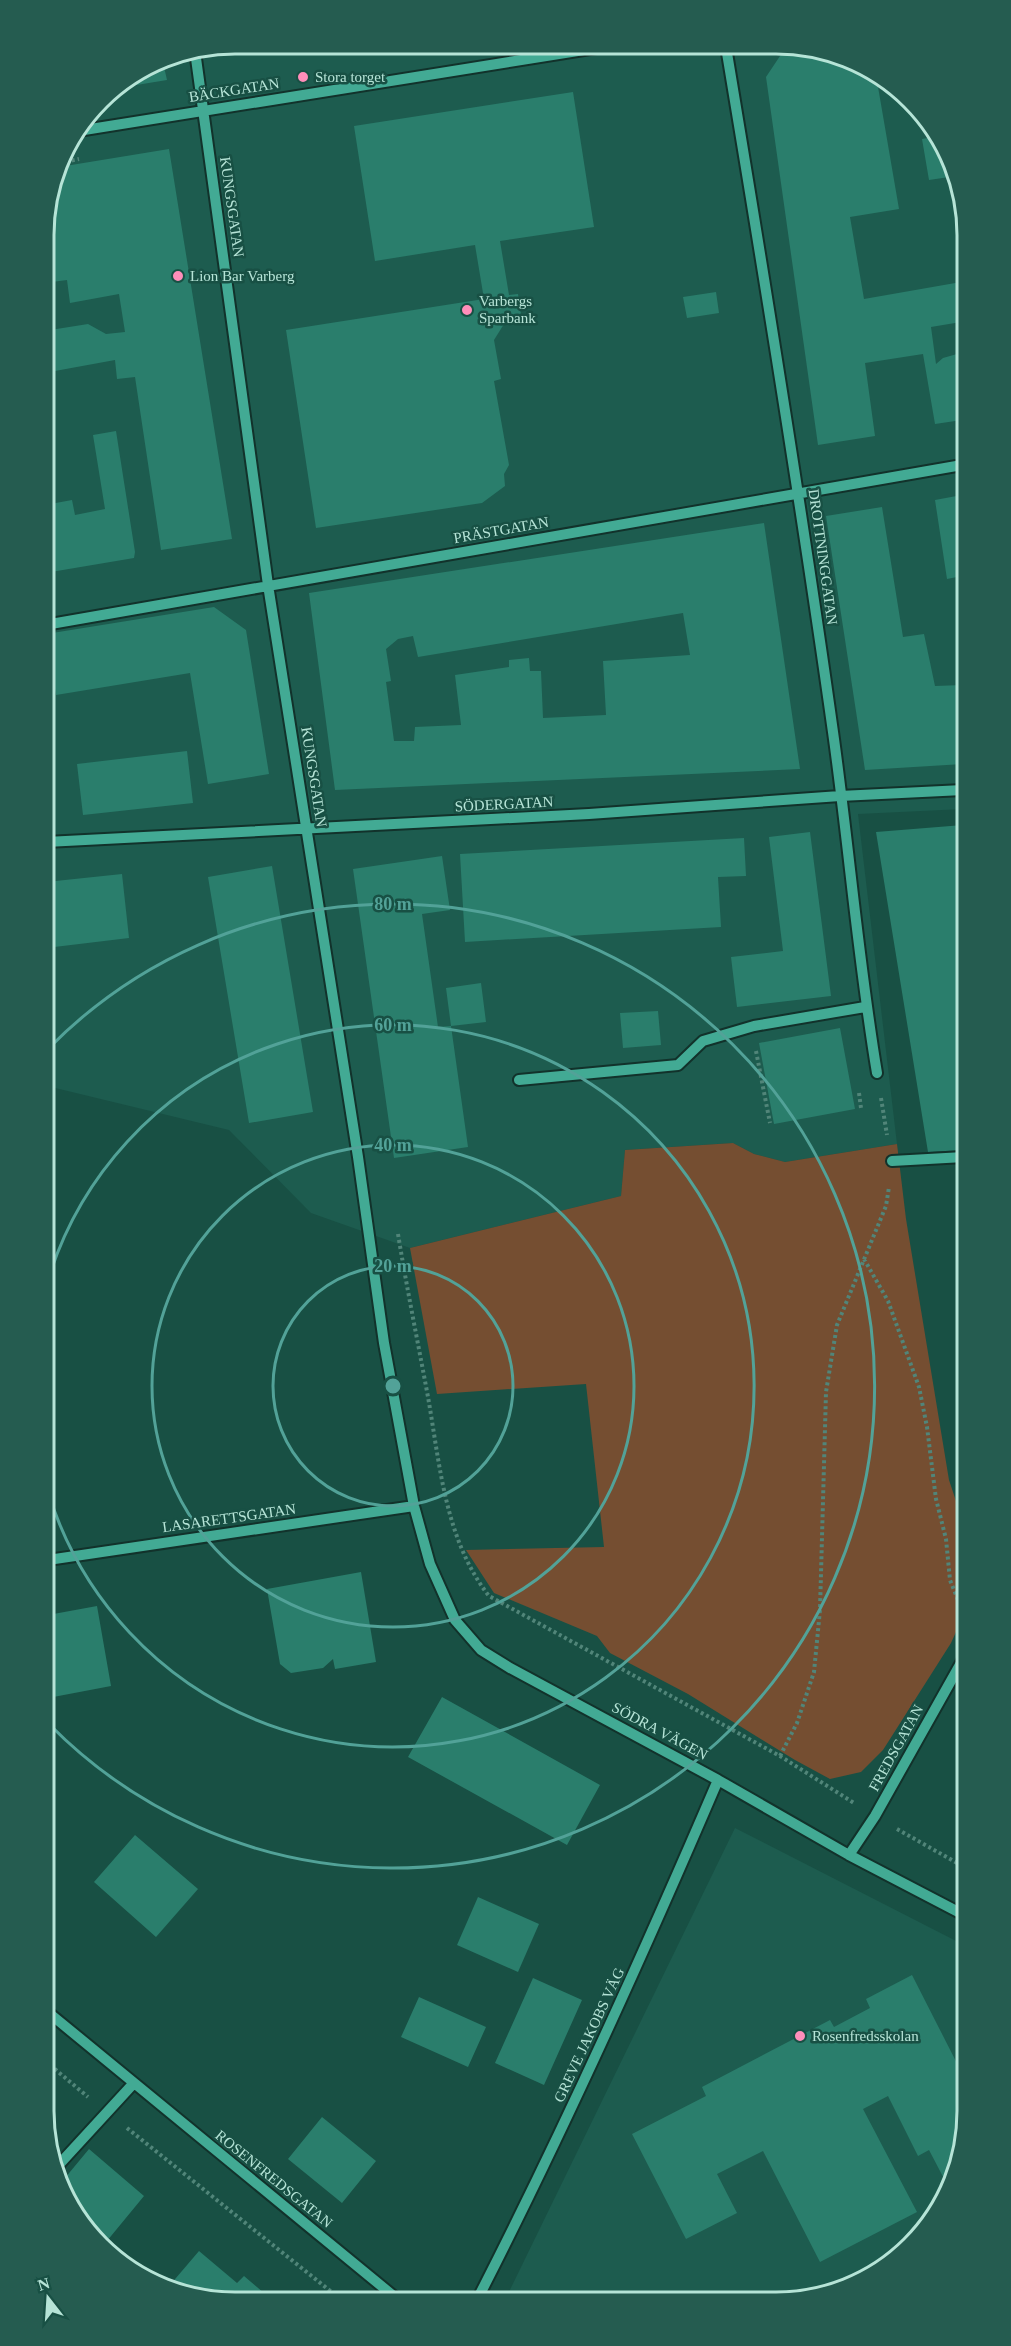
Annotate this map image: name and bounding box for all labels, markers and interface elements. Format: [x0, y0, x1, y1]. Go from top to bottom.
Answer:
place label: Stora torget [315, 69, 386, 85]
marker: Stora torget [296, 70, 310, 84]
street label: BÄCKGATAN [188, 75, 281, 105]
street label: KUNGSGATAN [217, 156, 247, 258]
place label: Lion Bar Varberg [190, 268, 295, 284]
marker: Lion Bar Varberg [171, 269, 185, 283]
place label: Varbergs Sparbank [479, 293, 536, 326]
marker: Varbergs Sparbank [460, 303, 474, 317]
street label: DROTTNINGGATAN [806, 488, 840, 626]
street label: PRÄSTGATAN [452, 514, 550, 546]
street label: KUNGSGATAN [298, 726, 330, 828]
street label: SÖDERGATAN [454, 793, 554, 815]
text: 80 m [374, 894, 412, 914]
text: 60 m [374, 1015, 412, 1035]
text: 40 m [374, 1135, 412, 1155]
text: 20 m [374, 1256, 412, 1276]
centre of rings [383, 1376, 403, 1396]
street label: LASARETTSGATAN [161, 1501, 297, 1535]
street label: SÖDRA VÄGEN [609, 1699, 711, 1763]
street label: FREDSGATAN [866, 1702, 926, 1794]
street label: GREVE JAKOBS VÄG [551, 1965, 627, 2105]
place label: Rosenfredsskolan [812, 2028, 919, 2044]
marker: Rosenfredsskolan [793, 2029, 807, 2043]
street label: ROSENFREDSGATAN [212, 2127, 336, 2231]
north arrow [18, 2268, 78, 2328]
text: N [36, 2274, 52, 2294]

